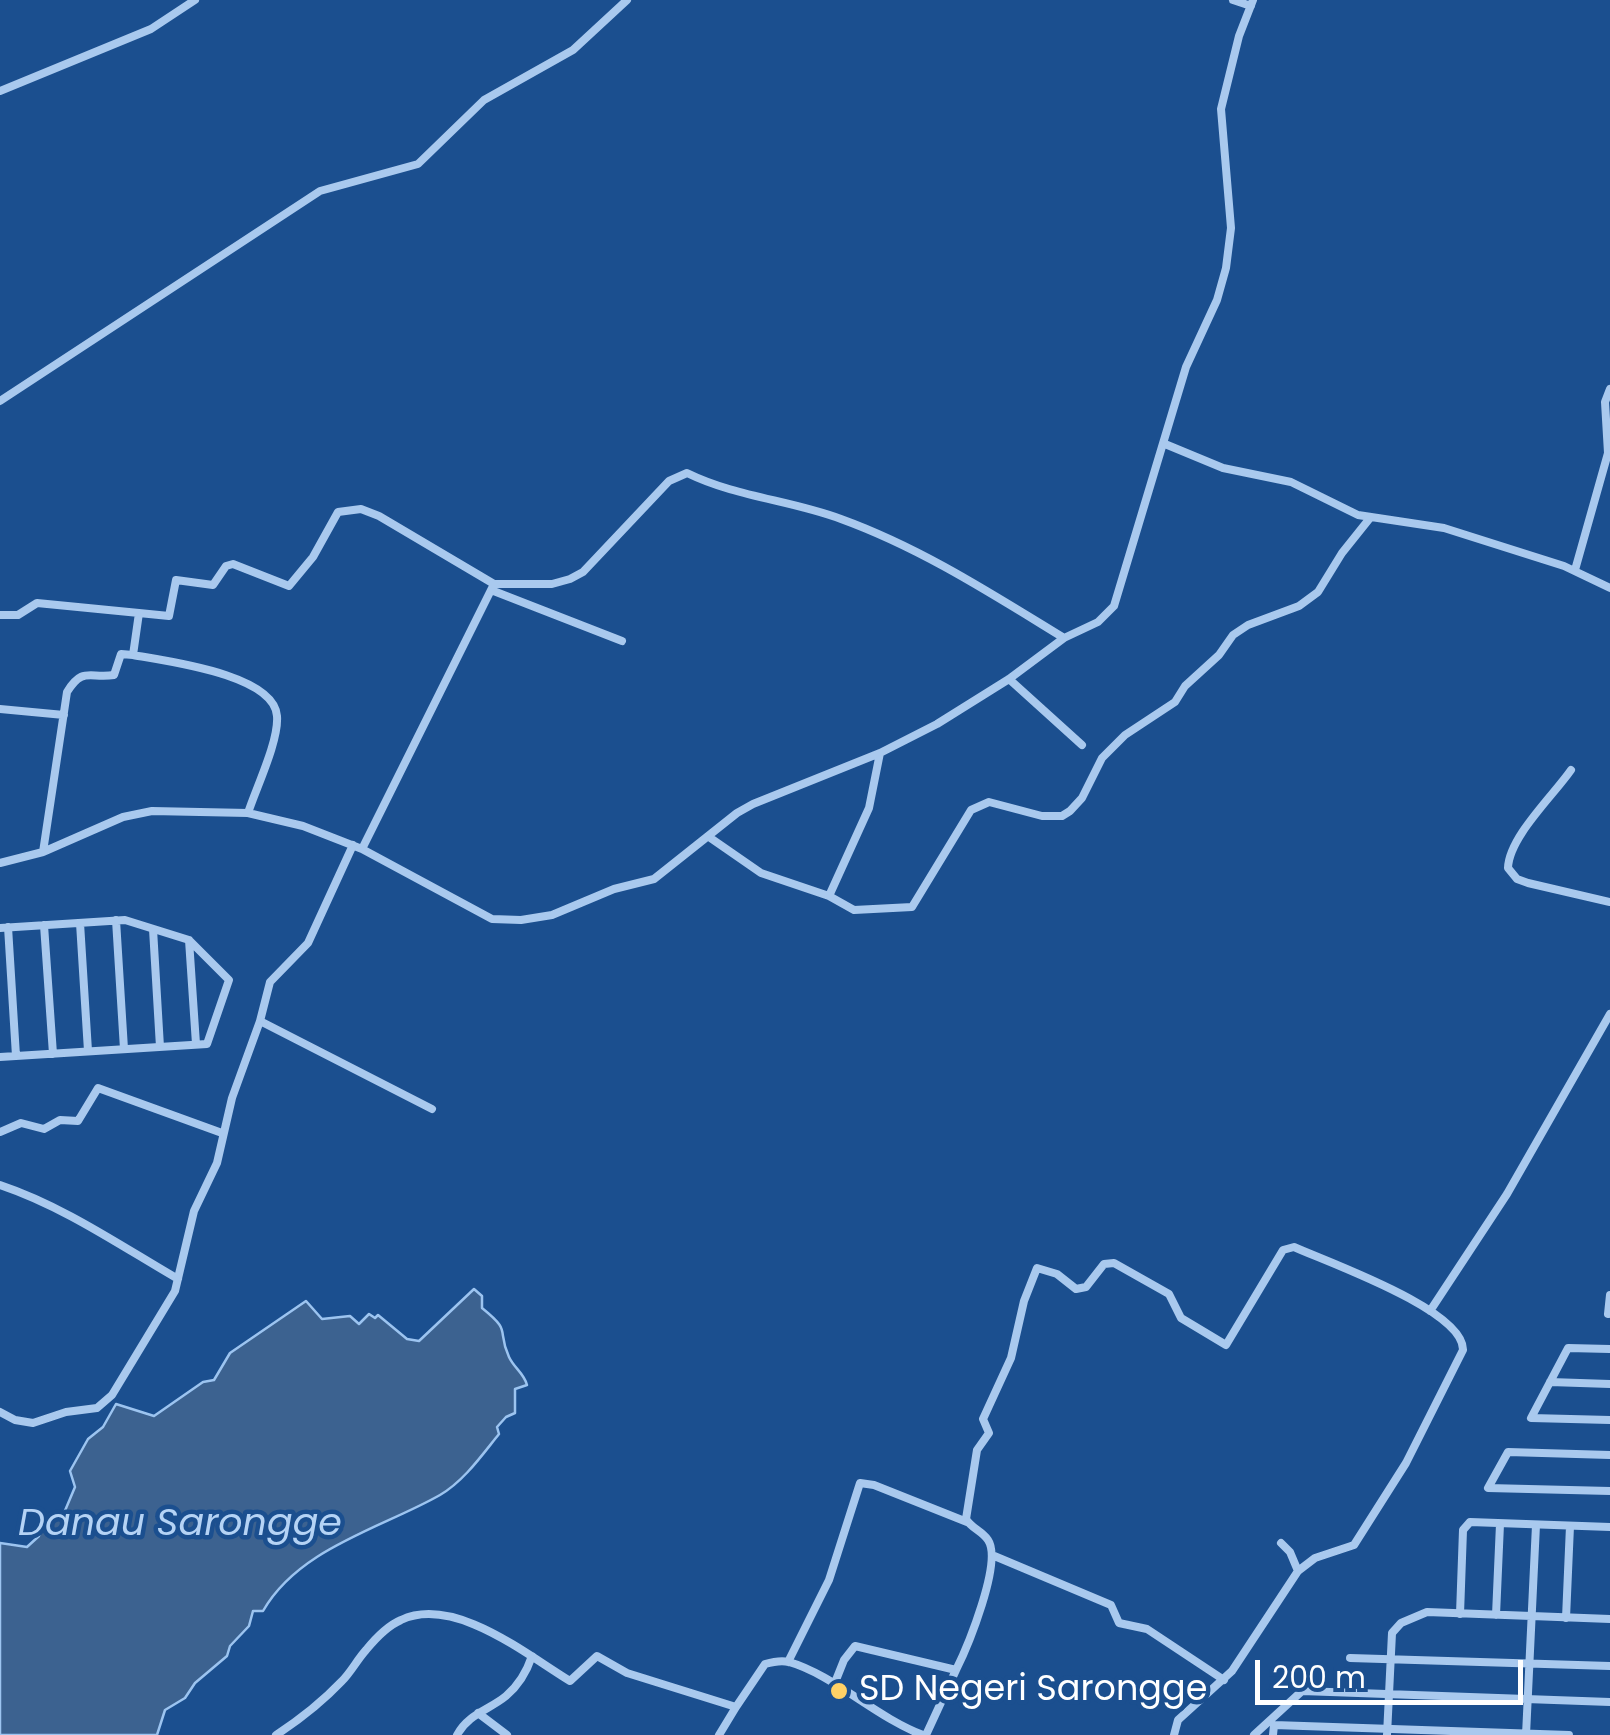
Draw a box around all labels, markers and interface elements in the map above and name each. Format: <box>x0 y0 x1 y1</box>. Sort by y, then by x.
water label: Danau Sarongge <box>18 1502 342 1548</box>
scale bar <box>1260 1640 1528 1702</box>
text: 200 m <box>1272 1656 1366 1699</box>
place label: SD Negeri Sarongge <box>859 1670 1207 1712</box>
marker: SD Negeri Sarongge <box>828 1680 850 1702</box>

